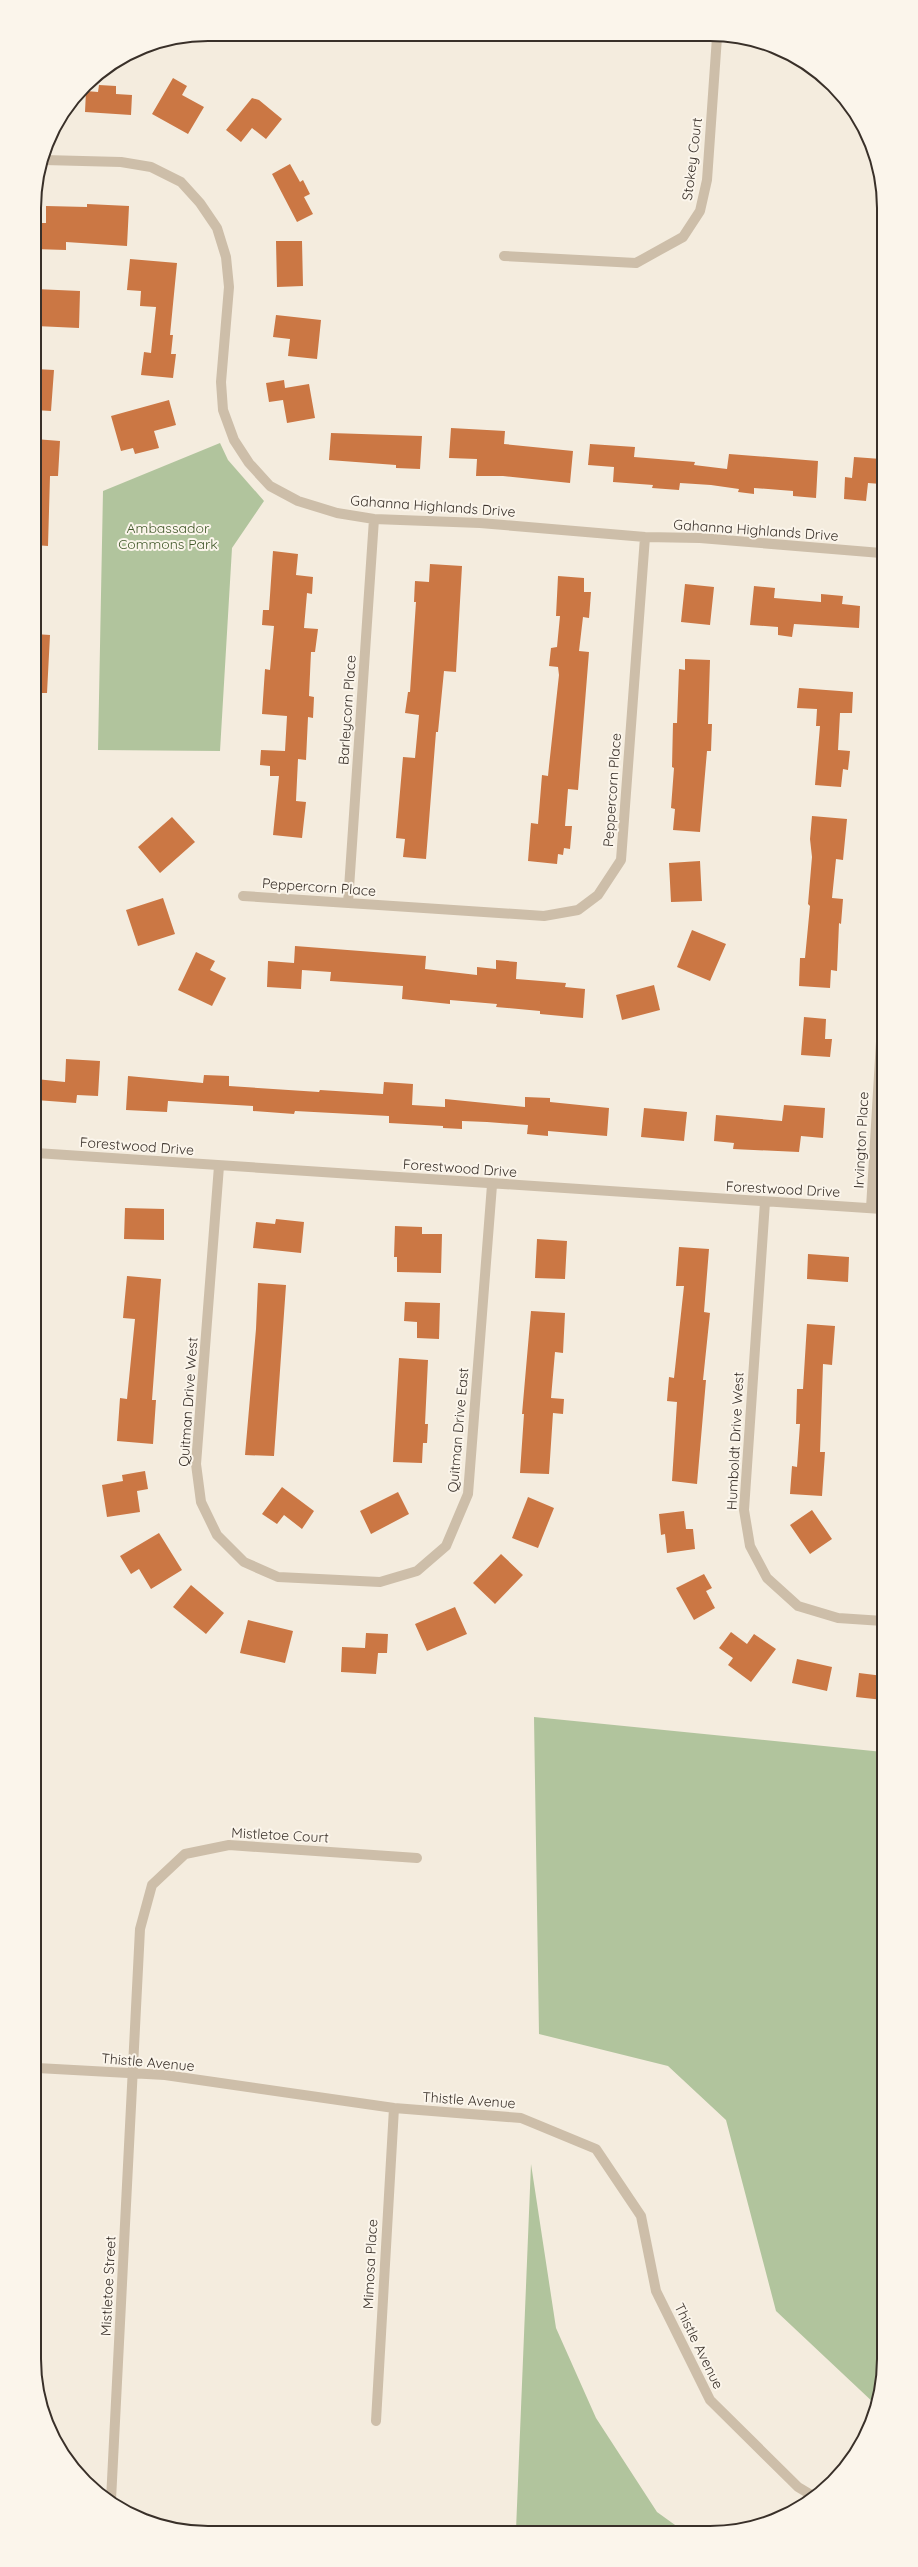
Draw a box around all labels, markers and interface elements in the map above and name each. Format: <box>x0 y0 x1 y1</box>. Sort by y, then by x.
street label: Stokey Court <box>678 116 706 202</box>
street label: Gahanna Highlands Drive <box>350 491 516 521</box>
street label: Gahanna Highlands Drive <box>673 515 839 545</box>
park label: Ambassador Commons Park <box>118 519 218 553</box>
street label: Barleycorn Place <box>334 654 360 766</box>
street label: Peppercorn Place <box>599 732 625 848</box>
street label: Peppercorn Place <box>261 874 377 900</box>
street label: Irvington Place <box>849 1091 873 1189</box>
street label: Forestwood Drive <box>79 1133 195 1159</box>
street label: Forestwood Drive <box>402 1155 518 1181</box>
street label: Forestwood Drive <box>725 1177 841 1201</box>
street label: Quitman Drive West <box>174 1336 202 1467</box>
street label: Quitman Drive East <box>444 1367 472 1493</box>
street label: Humboldt Drive West <box>722 1371 748 1510</box>
street label: Mistletoe Court <box>231 1823 329 1847</box>
street label: Thistle Avenue <box>101 2049 195 2075</box>
street label: Thistle Avenue <box>422 2088 516 2112</box>
street label: Mimosa Place <box>359 2219 381 2309</box>
street label: Mistletoe Street <box>96 2235 120 2336</box>
street label: Thistle Avenue <box>670 2300 728 2392</box>

